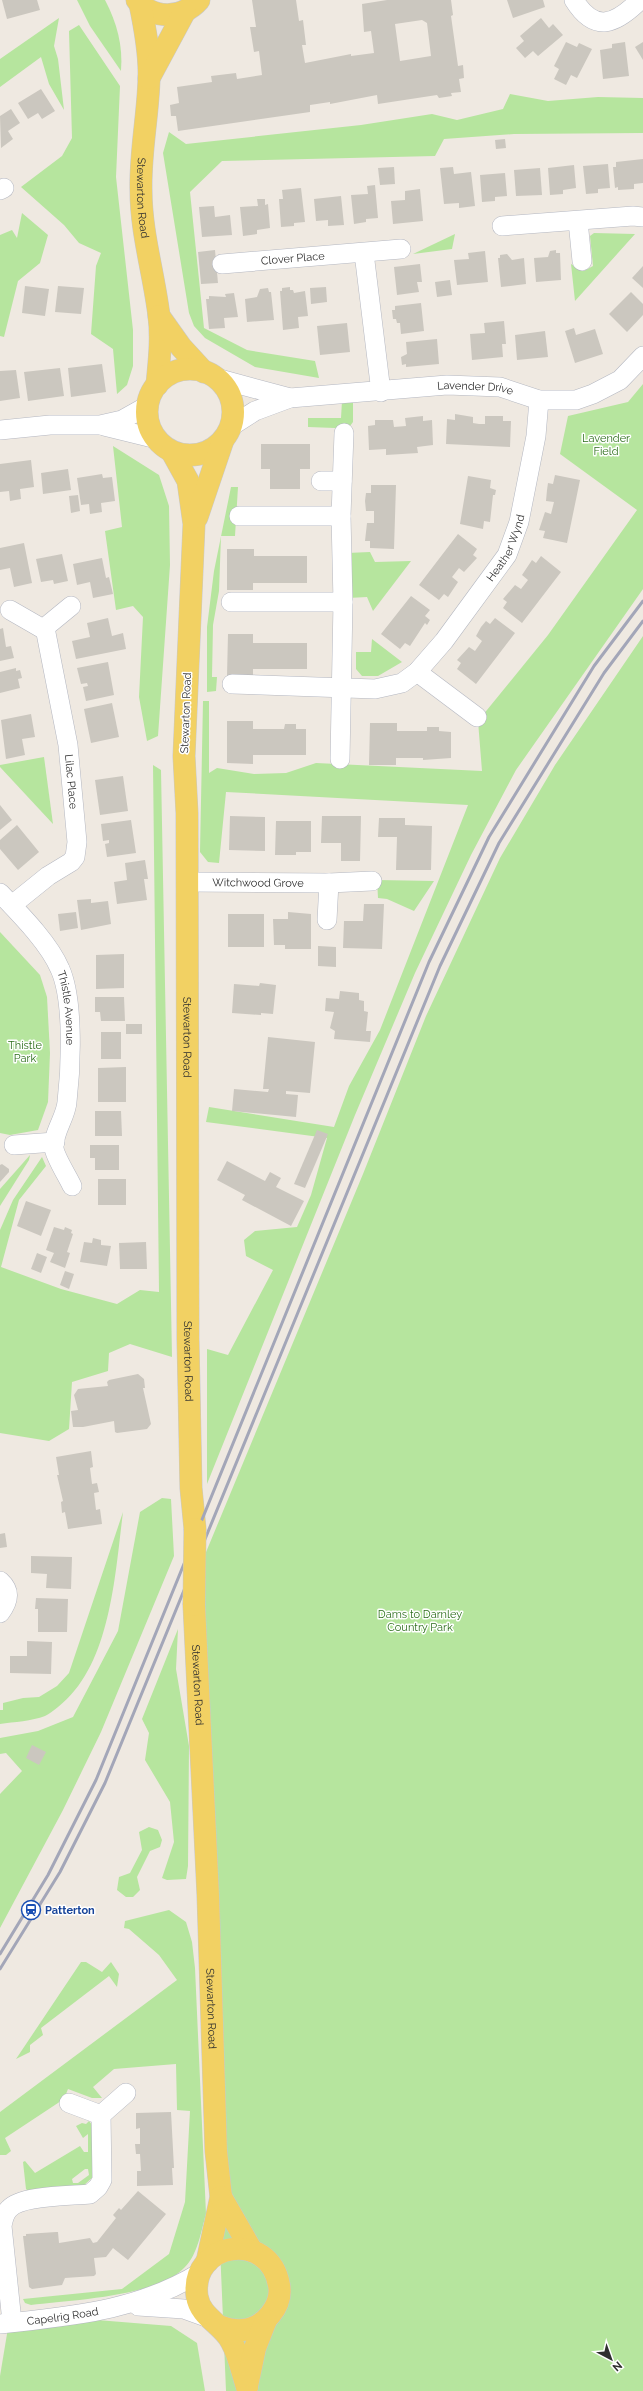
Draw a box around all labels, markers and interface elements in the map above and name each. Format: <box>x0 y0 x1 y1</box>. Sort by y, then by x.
street label: Stewarton Road <box>134 157 152 239</box>
street label: Clover Place <box>260 249 326 267</box>
street label: Lavender Drive <box>437 378 516 398</box>
park label: Lavender Field <box>582 432 630 458</box>
street label: Heather Wynd <box>483 513 527 584</box>
street label: Stewarton Road <box>178 672 194 754</box>
street label: Lilac Place <box>62 754 80 810</box>
street label: Witchwood Grove <box>212 876 304 889</box>
street label: Thistle Avenue <box>55 969 77 1046</box>
street label: Stewarton Road <box>181 997 194 1078</box>
park label: Thistle Park <box>8 1039 43 1065</box>
street label: Stewarton Road <box>181 1321 196 1402</box>
park label: Dams to Darnley Country Park <box>378 1608 462 1634</box>
street label: Stewarton Road <box>189 1644 206 1726</box>
station icon: Patterton <box>20 1899 42 1921</box>
place label: Patterton <box>45 1904 95 1917</box>
street label: Stewarton Road <box>204 1968 219 2049</box>
street label: Capelrig Road <box>26 2304 100 2327</box>
north arrow <box>591 2339 631 2379</box>
text: N <box>610 2359 625 2374</box>

